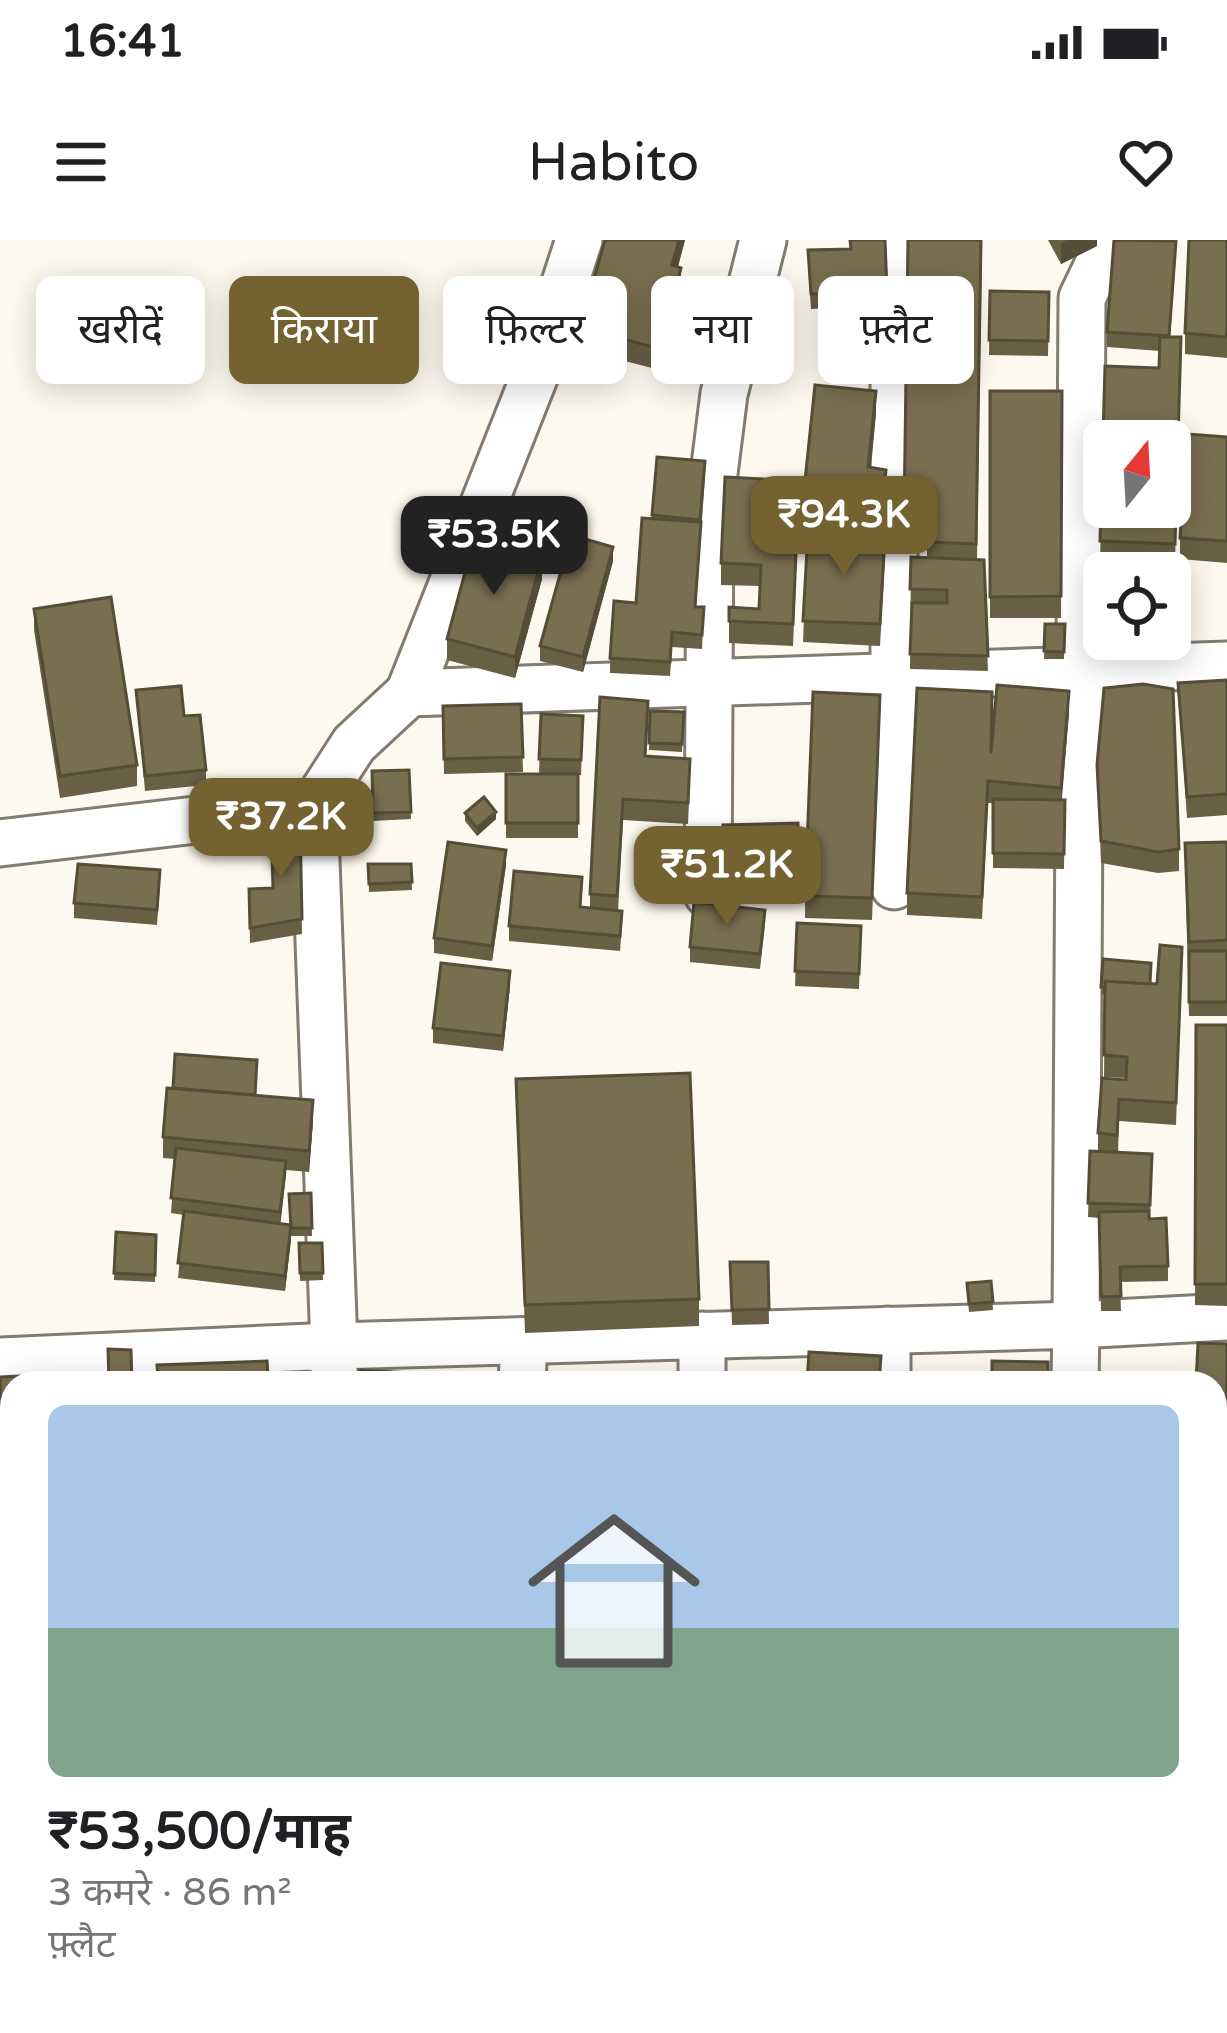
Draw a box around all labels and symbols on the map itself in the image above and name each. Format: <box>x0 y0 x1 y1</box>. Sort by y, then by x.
north arrow <box>1083 420 1191 528</box>
pin: ₹94.3K <box>746 476 942 578</box>
pin: ₹53.5K <box>396 496 592 598</box>
pin: ₹37.2K <box>183 778 379 880</box>
pin: ₹51.2K <box>629 826 825 928</box>

